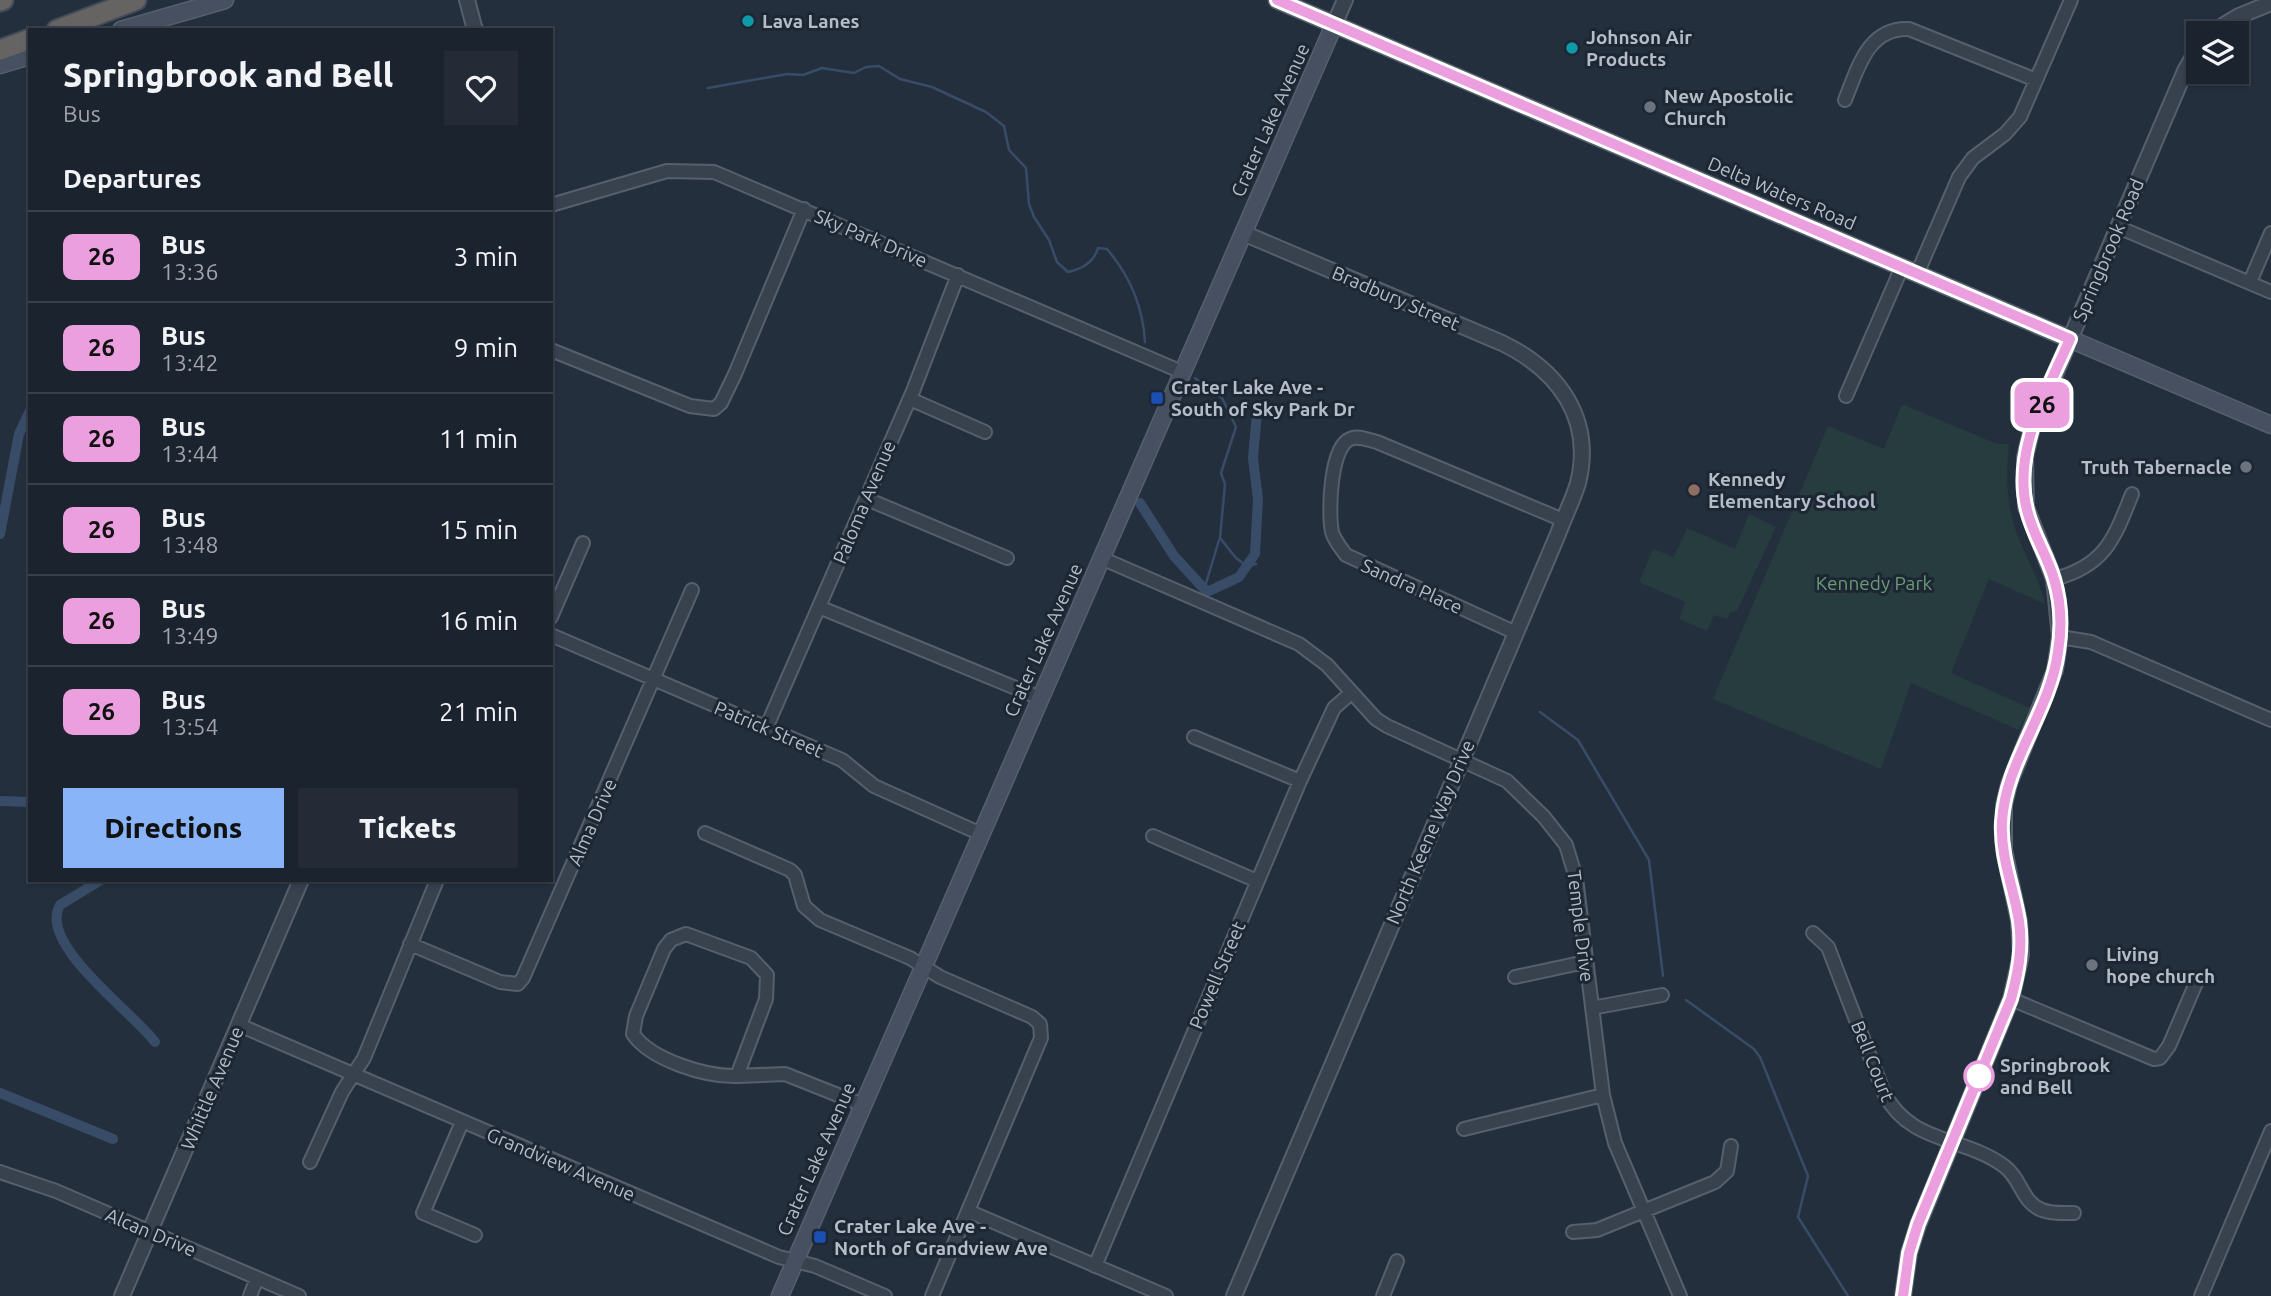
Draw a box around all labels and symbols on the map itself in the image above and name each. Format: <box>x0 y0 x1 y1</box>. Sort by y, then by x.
place label: Lava Lanes <box>762 10 860 32</box>
marker: Lava Lanes <box>740 13 756 29</box>
place label: Johnson Air Products <box>1586 26 1692 70</box>
street label: Crater Lake Avenue <box>1226 40 1314 200</box>
marker: Johnson Air Products <box>1564 40 1580 56</box>
place label: New Apostolic Church <box>1664 85 1793 129</box>
marker: New Apostolic Church <box>1642 99 1658 115</box>
street label: Delta Waters Road <box>1705 152 1859 234</box>
street label: Springbrook Road <box>2068 175 2148 325</box>
street label: Sky Park Drive <box>811 204 931 272</box>
street label: Bradbury Street <box>1329 261 1464 335</box>
place label: Crater Lake Ave - South of Sky Park Dr <box>1171 376 1355 420</box>
line badge: 26 <box>2010 382 2074 428</box>
marker: Crater Lake Ave - South of Sky Park Dr <box>1149 390 1165 406</box>
street label: Paloma Avenue <box>828 437 900 567</box>
place label: Truth Tabernacle <box>2081 456 2232 478</box>
marker: Truth Tabernacle <box>2238 459 2254 475</box>
place label: Kennedy Elementary School <box>1708 468 1876 512</box>
marker: Kennedy Elementary School <box>1686 482 1702 498</box>
street label: Sandra Place <box>1358 554 1466 618</box>
street label: Crater Lake Avenue <box>999 560 1087 720</box>
park label: Kennedy Park <box>1816 572 1933 594</box>
street label: Patrick Street <box>711 696 827 762</box>
street label: North Keene Way Drive <box>1381 737 1479 927</box>
street label: Alma Drive <box>563 775 621 869</box>
street label: Temple Drive <box>1563 869 1599 983</box>
street label: Powell Street <box>1184 917 1250 1032</box>
place label: Living hope church <box>2106 943 2215 987</box>
marker: Living hope church <box>2084 957 2100 973</box>
street label: Bell Court <box>1847 1017 1899 1105</box>
street label: Whittle Avenue <box>176 1023 248 1153</box>
place label: Springbrook and Bell <box>2000 1054 2110 1098</box>
marker: Springbrook and Bell <box>1964 1061 1994 1091</box>
street label: Crater Lake Avenue <box>772 1079 860 1239</box>
street label: Grandview Avenue <box>484 1123 638 1205</box>
street label: Alcan Drive <box>103 1203 199 1261</box>
place label: Crater Lake Ave - North of Grandview Ave <box>834 1215 1048 1259</box>
marker: Crater Lake Ave - North of Grandview Ave <box>812 1229 828 1245</box>

